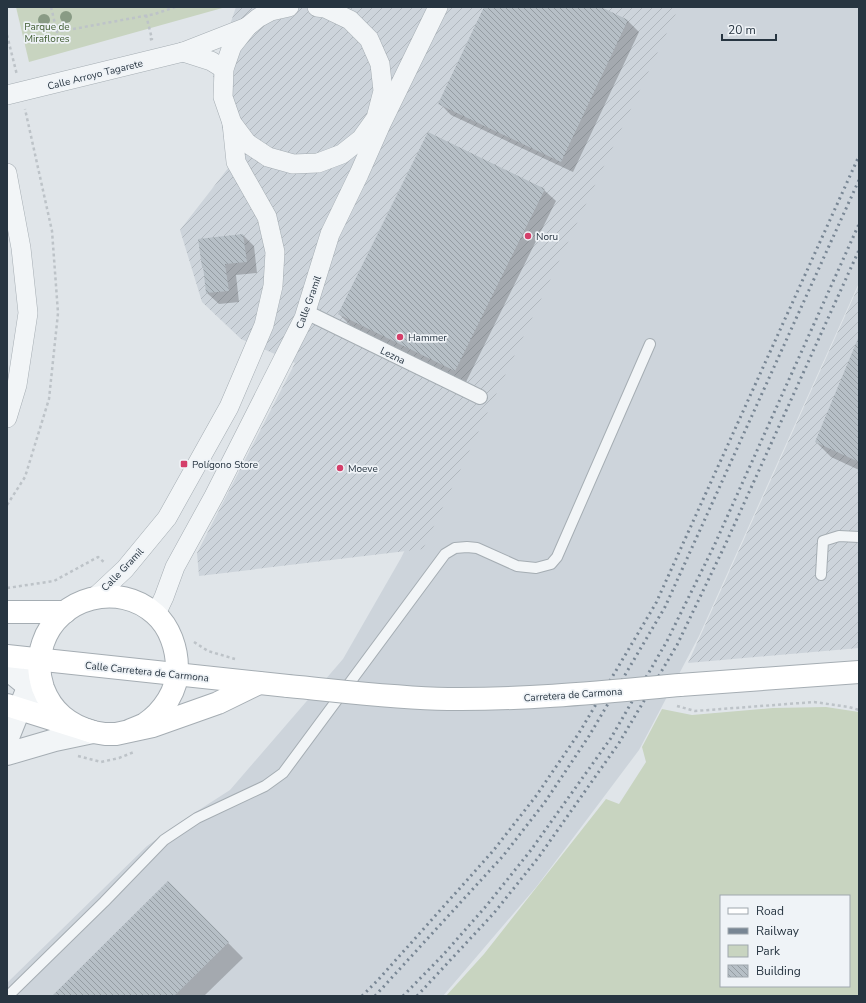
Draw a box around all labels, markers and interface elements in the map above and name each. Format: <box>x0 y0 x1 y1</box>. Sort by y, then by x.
scale bar <box>722 16 776 42</box>
park label: Parque de Miraflores <box>24 20 70 46</box>
text: 20 m <box>728 22 756 38</box>
street label: Calle Arroyo Tagarete <box>46 56 144 94</box>
place label: Noru <box>536 230 558 244</box>
marker: Noru <box>523 231 533 241</box>
street label: Calle Gramil <box>293 274 325 331</box>
place label: Hammer <box>408 331 447 345</box>
marker: Hammer <box>395 332 405 342</box>
street label: Lezna <box>378 344 407 368</box>
place label: Polígono Store <box>192 458 258 472</box>
marker: Polígono Store <box>179 459 189 469</box>
place label: Moeve <box>348 462 378 476</box>
marker: Moeve <box>335 463 345 473</box>
street label: Calle Gramil <box>98 545 147 595</box>
street label: Calle Carretera de Carmona <box>84 659 209 685</box>
street label: Carretera de Carmona <box>523 685 623 705</box>
legend <box>720 895 850 987</box>
text: Road <box>756 903 784 919</box>
text: Railway <box>756 923 800 939</box>
text: Park <box>756 943 781 959</box>
text: Building <box>756 963 801 979</box>

